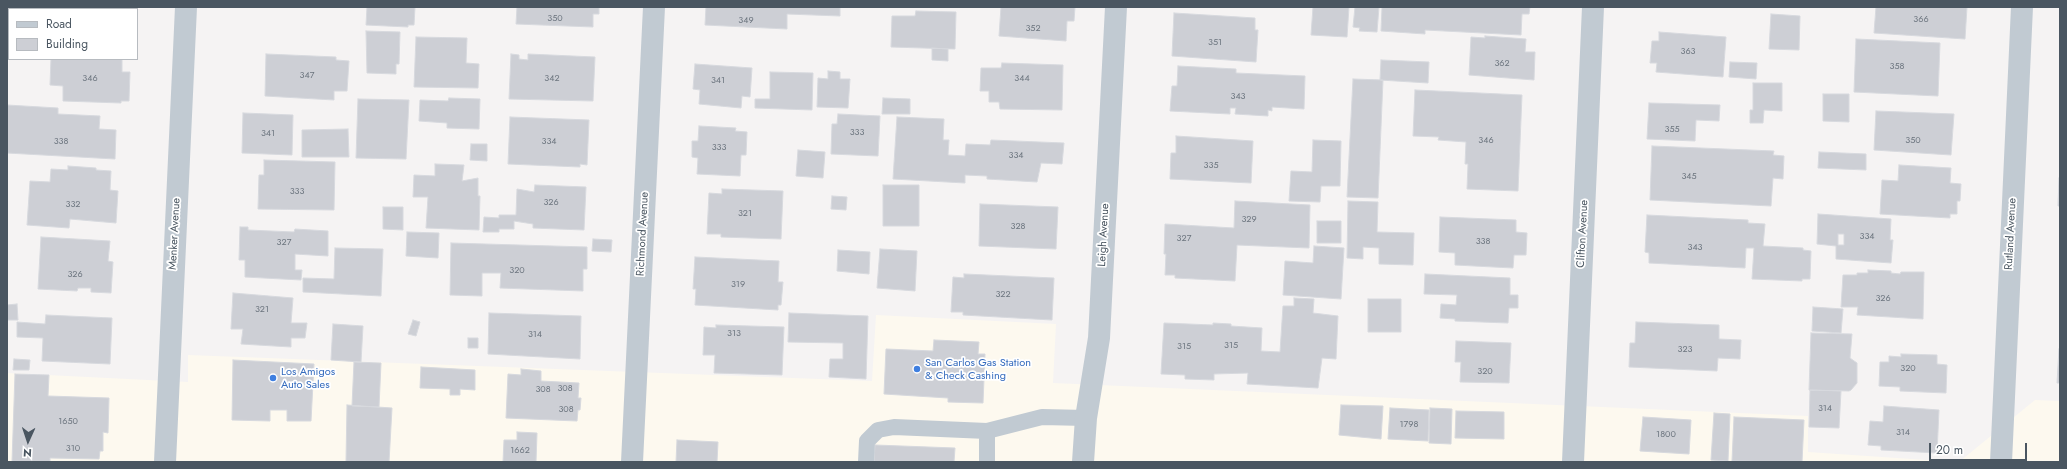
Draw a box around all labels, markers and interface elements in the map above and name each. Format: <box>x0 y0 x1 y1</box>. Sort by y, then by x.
legend <box>8 8 138 60</box>
house number: 350 <box>547 14 563 24</box>
text: Road <box>46 15 72 33</box>
house number: 366 <box>1913 15 1929 25</box>
house number: 349 <box>738 16 754 26</box>
house number: 352 <box>1025 24 1041 34</box>
text: Building <box>46 35 88 53</box>
house number: 351 <box>1208 38 1222 48</box>
house number: 363 <box>1680 47 1696 57</box>
house number: 362 <box>1494 59 1510 69</box>
house number: 358 <box>1890 62 1904 72</box>
house number: 347 <box>300 71 314 81</box>
house number: 346 <box>82 74 98 84</box>
house number: 342 <box>544 74 560 84</box>
house number: 344 <box>1014 74 1030 84</box>
house number: 341 <box>711 76 725 86</box>
house number: 343 <box>1230 92 1246 102</box>
house number: 355 <box>1664 125 1680 135</box>
house number: 333 <box>850 128 864 138</box>
house number: 341 <box>261 129 275 139</box>
house number: 346 <box>1478 136 1494 146</box>
house number: 350 <box>1905 136 1921 146</box>
house number: 338 <box>54 137 68 147</box>
house number: 334 <box>541 137 557 147</box>
house number: 333 <box>712 143 726 153</box>
house number: 334 <box>1008 151 1024 161</box>
house number: 335 <box>1204 161 1218 171</box>
house number: 345 <box>1681 172 1697 182</box>
house number: 333 <box>290 187 304 197</box>
street label: Richmond Avenue <box>634 192 652 276</box>
street label: Menker Avenue <box>167 198 183 270</box>
house number: 326 <box>543 198 559 208</box>
street label: Rutland Avenue <box>2003 198 2019 270</box>
house number: 332 <box>66 200 80 210</box>
street label: Clifton Avenue <box>1575 200 1591 268</box>
street label: Leigh Avenue <box>1096 203 1112 267</box>
house number: 321 <box>738 209 752 219</box>
house number: 329 <box>1241 215 1257 225</box>
house number: 328 <box>1011 222 1025 232</box>
house number: 334 <box>1859 232 1875 242</box>
house number: 327 <box>1177 234 1191 244</box>
house number: 338 <box>1476 237 1490 247</box>
house number: 327 <box>277 238 291 248</box>
house number: 343 <box>1687 243 1703 253</box>
house number: 320 <box>509 266 525 276</box>
house number: 326 <box>67 270 83 280</box>
house number: 319 <box>731 280 745 290</box>
house number: 322 <box>995 290 1011 300</box>
house number: 326 <box>1875 294 1891 304</box>
house number: 321 <box>255 305 269 315</box>
house number: 313 <box>727 329 741 339</box>
house number: 314 <box>528 330 542 340</box>
house number: 315 <box>1224 341 1238 351</box>
house number: 315 <box>1177 342 1191 352</box>
house number: 323 <box>1678 345 1692 355</box>
place label: San Carlos Gas Station & Check Cashing <box>925 356 1031 382</box>
marker: San Carlos Gas Station & Check Cashing <box>912 364 922 374</box>
house number: 320 <box>1900 364 1916 374</box>
place label: Los Amigos Auto Sales <box>281 365 335 391</box>
house number: 320 <box>1477 367 1493 377</box>
marker: Los Amigos Auto Sales <box>268 373 278 383</box>
house number: 308 <box>557 384 573 394</box>
house number: 308 <box>535 385 551 395</box>
house number: 314 <box>1818 404 1832 414</box>
house number: 308 <box>558 405 574 415</box>
house number: 1650 <box>58 417 78 427</box>
house number: 1798 <box>1400 420 1418 430</box>
north arrow <box>8 421 48 461</box>
house number: 314 <box>1896 428 1910 438</box>
house number: 1800 <box>1656 430 1676 440</box>
scale bar <box>1931 435 2029 461</box>
text: 20 m <box>1936 441 1963 459</box>
house number: 310 <box>66 444 80 454</box>
text: N <box>23 445 32 461</box>
house number: 1662 <box>510 446 530 456</box>

